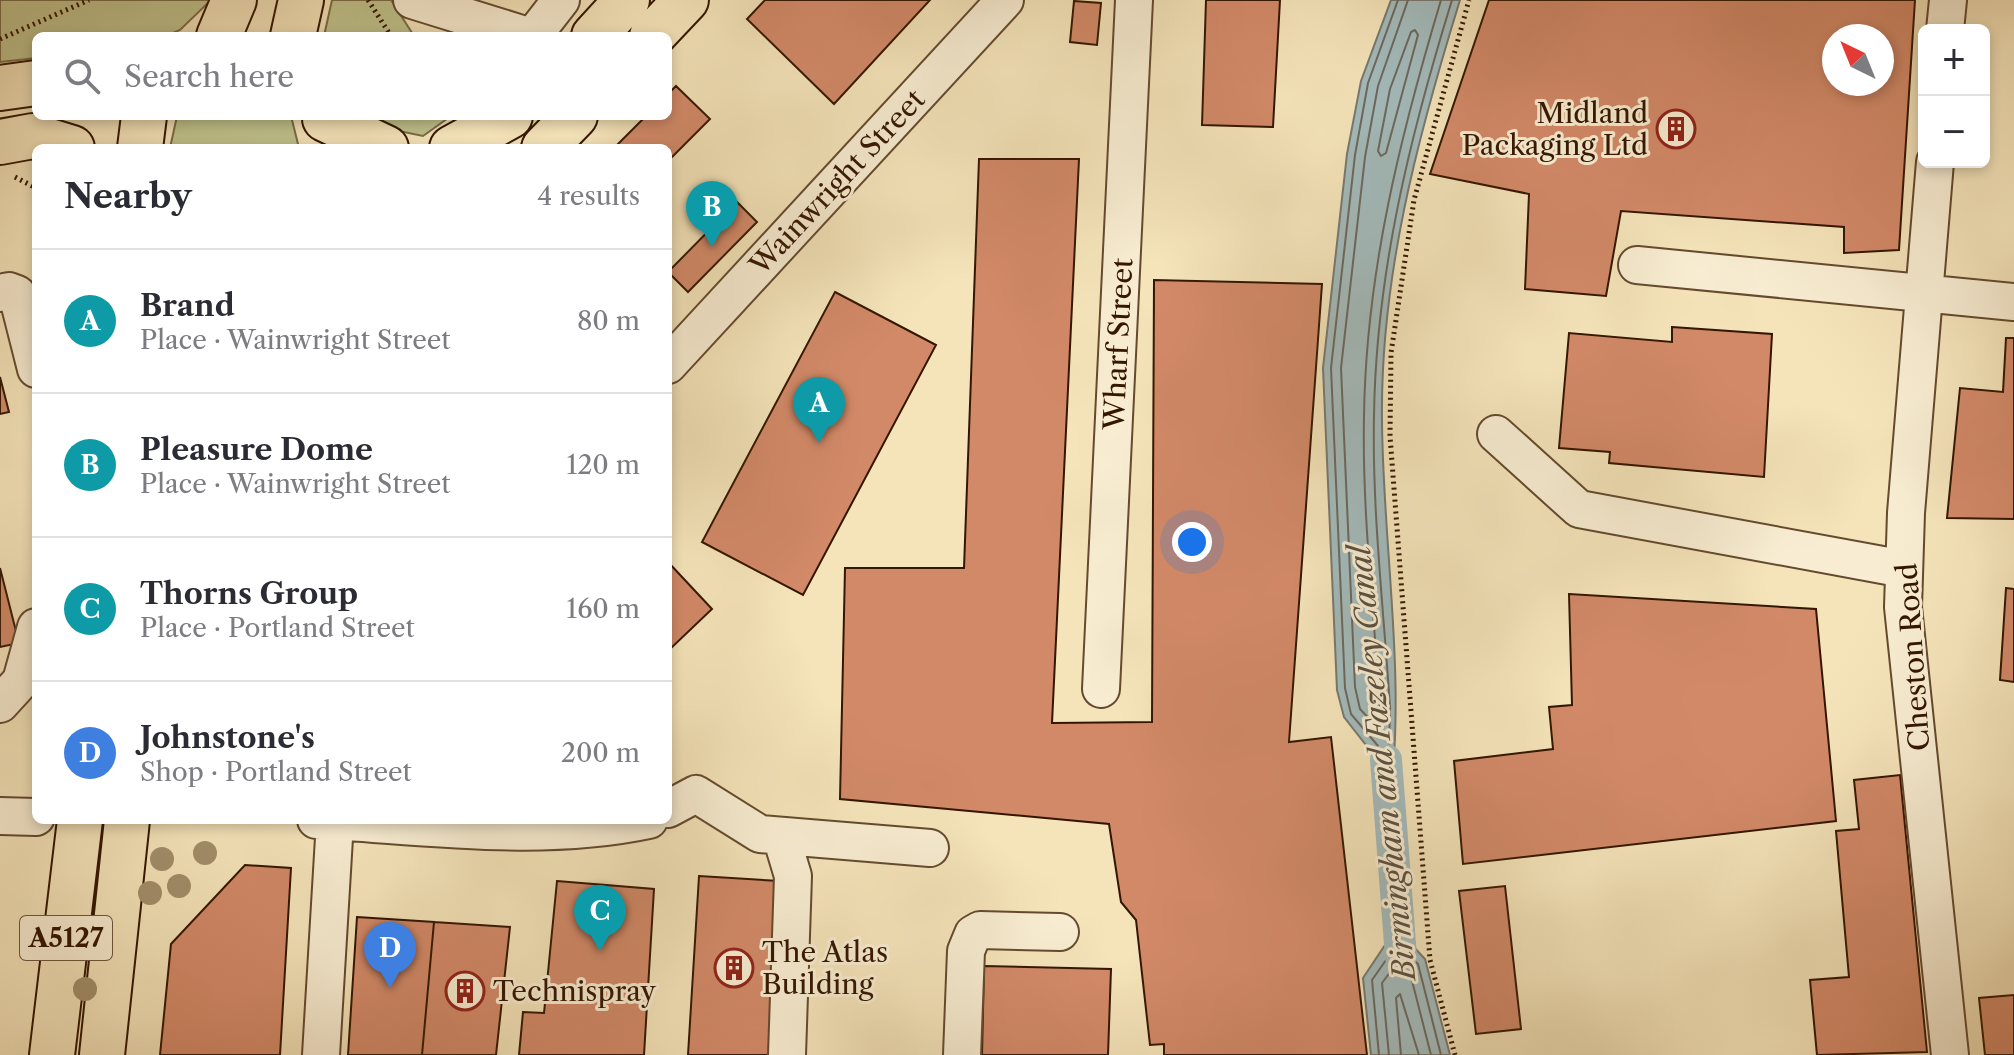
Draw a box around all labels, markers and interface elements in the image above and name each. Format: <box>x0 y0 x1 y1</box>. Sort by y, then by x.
north arrow <box>1822 24 1894 96</box>
map controls <box>1918 24 1990 168</box>
button: + <box>1918 24 1990 96</box>
search box <box>32 32 672 120</box>
icon: search <box>60 54 104 98</box>
text: Search here <box>124 58 294 95</box>
street label: Wainwright Street <box>742 82 932 282</box>
place label: Midland Packaging Ltd <box>1462 96 1648 162</box>
button: − <box>1918 96 1990 168</box>
building icon: Midland Packaging Ltd <box>1655 108 1697 150</box>
text: Nearby <box>64 175 192 217</box>
text: 4 results <box>537 180 640 212</box>
pin: B <box>686 181 738 247</box>
street label: Wharf Street <box>1096 257 1139 432</box>
text: Brand <box>140 287 235 324</box>
text: A <box>80 305 100 337</box>
text: 80 m <box>577 305 640 337</box>
text: Place · Wainwright Street <box>140 324 451 356</box>
pin: A <box>793 377 845 443</box>
text: Pleasure Dome <box>140 431 373 468</box>
text: B <box>80 449 100 481</box>
text: 120 m <box>566 449 640 481</box>
text: Place · Wainwright Street <box>140 468 451 500</box>
your location <box>1172 522 1212 562</box>
water label: Birmingham and Fazeley Canal <box>1340 540 1423 984</box>
street label: Cheston Road <box>1889 562 1937 752</box>
text: Thorns Group <box>140 575 358 612</box>
text: C <box>80 593 100 625</box>
text: 160 m <box>566 593 640 625</box>
text: Place · Portland Street <box>140 612 415 644</box>
text: Johnstone's <box>140 719 315 756</box>
text: D <box>79 737 101 769</box>
text: 200 m <box>561 737 640 769</box>
text: Shop · Portland Street <box>140 756 412 788</box>
pin: C <box>574 885 626 951</box>
road number: A5127 <box>20 916 112 960</box>
pin: D <box>364 922 416 988</box>
place label: The Atlas Building <box>762 935 888 1001</box>
building icon: The Atlas Building <box>713 947 755 989</box>
building icon: Technispray <box>444 970 486 1012</box>
place label: Technispray <box>493 974 656 1008</box>

